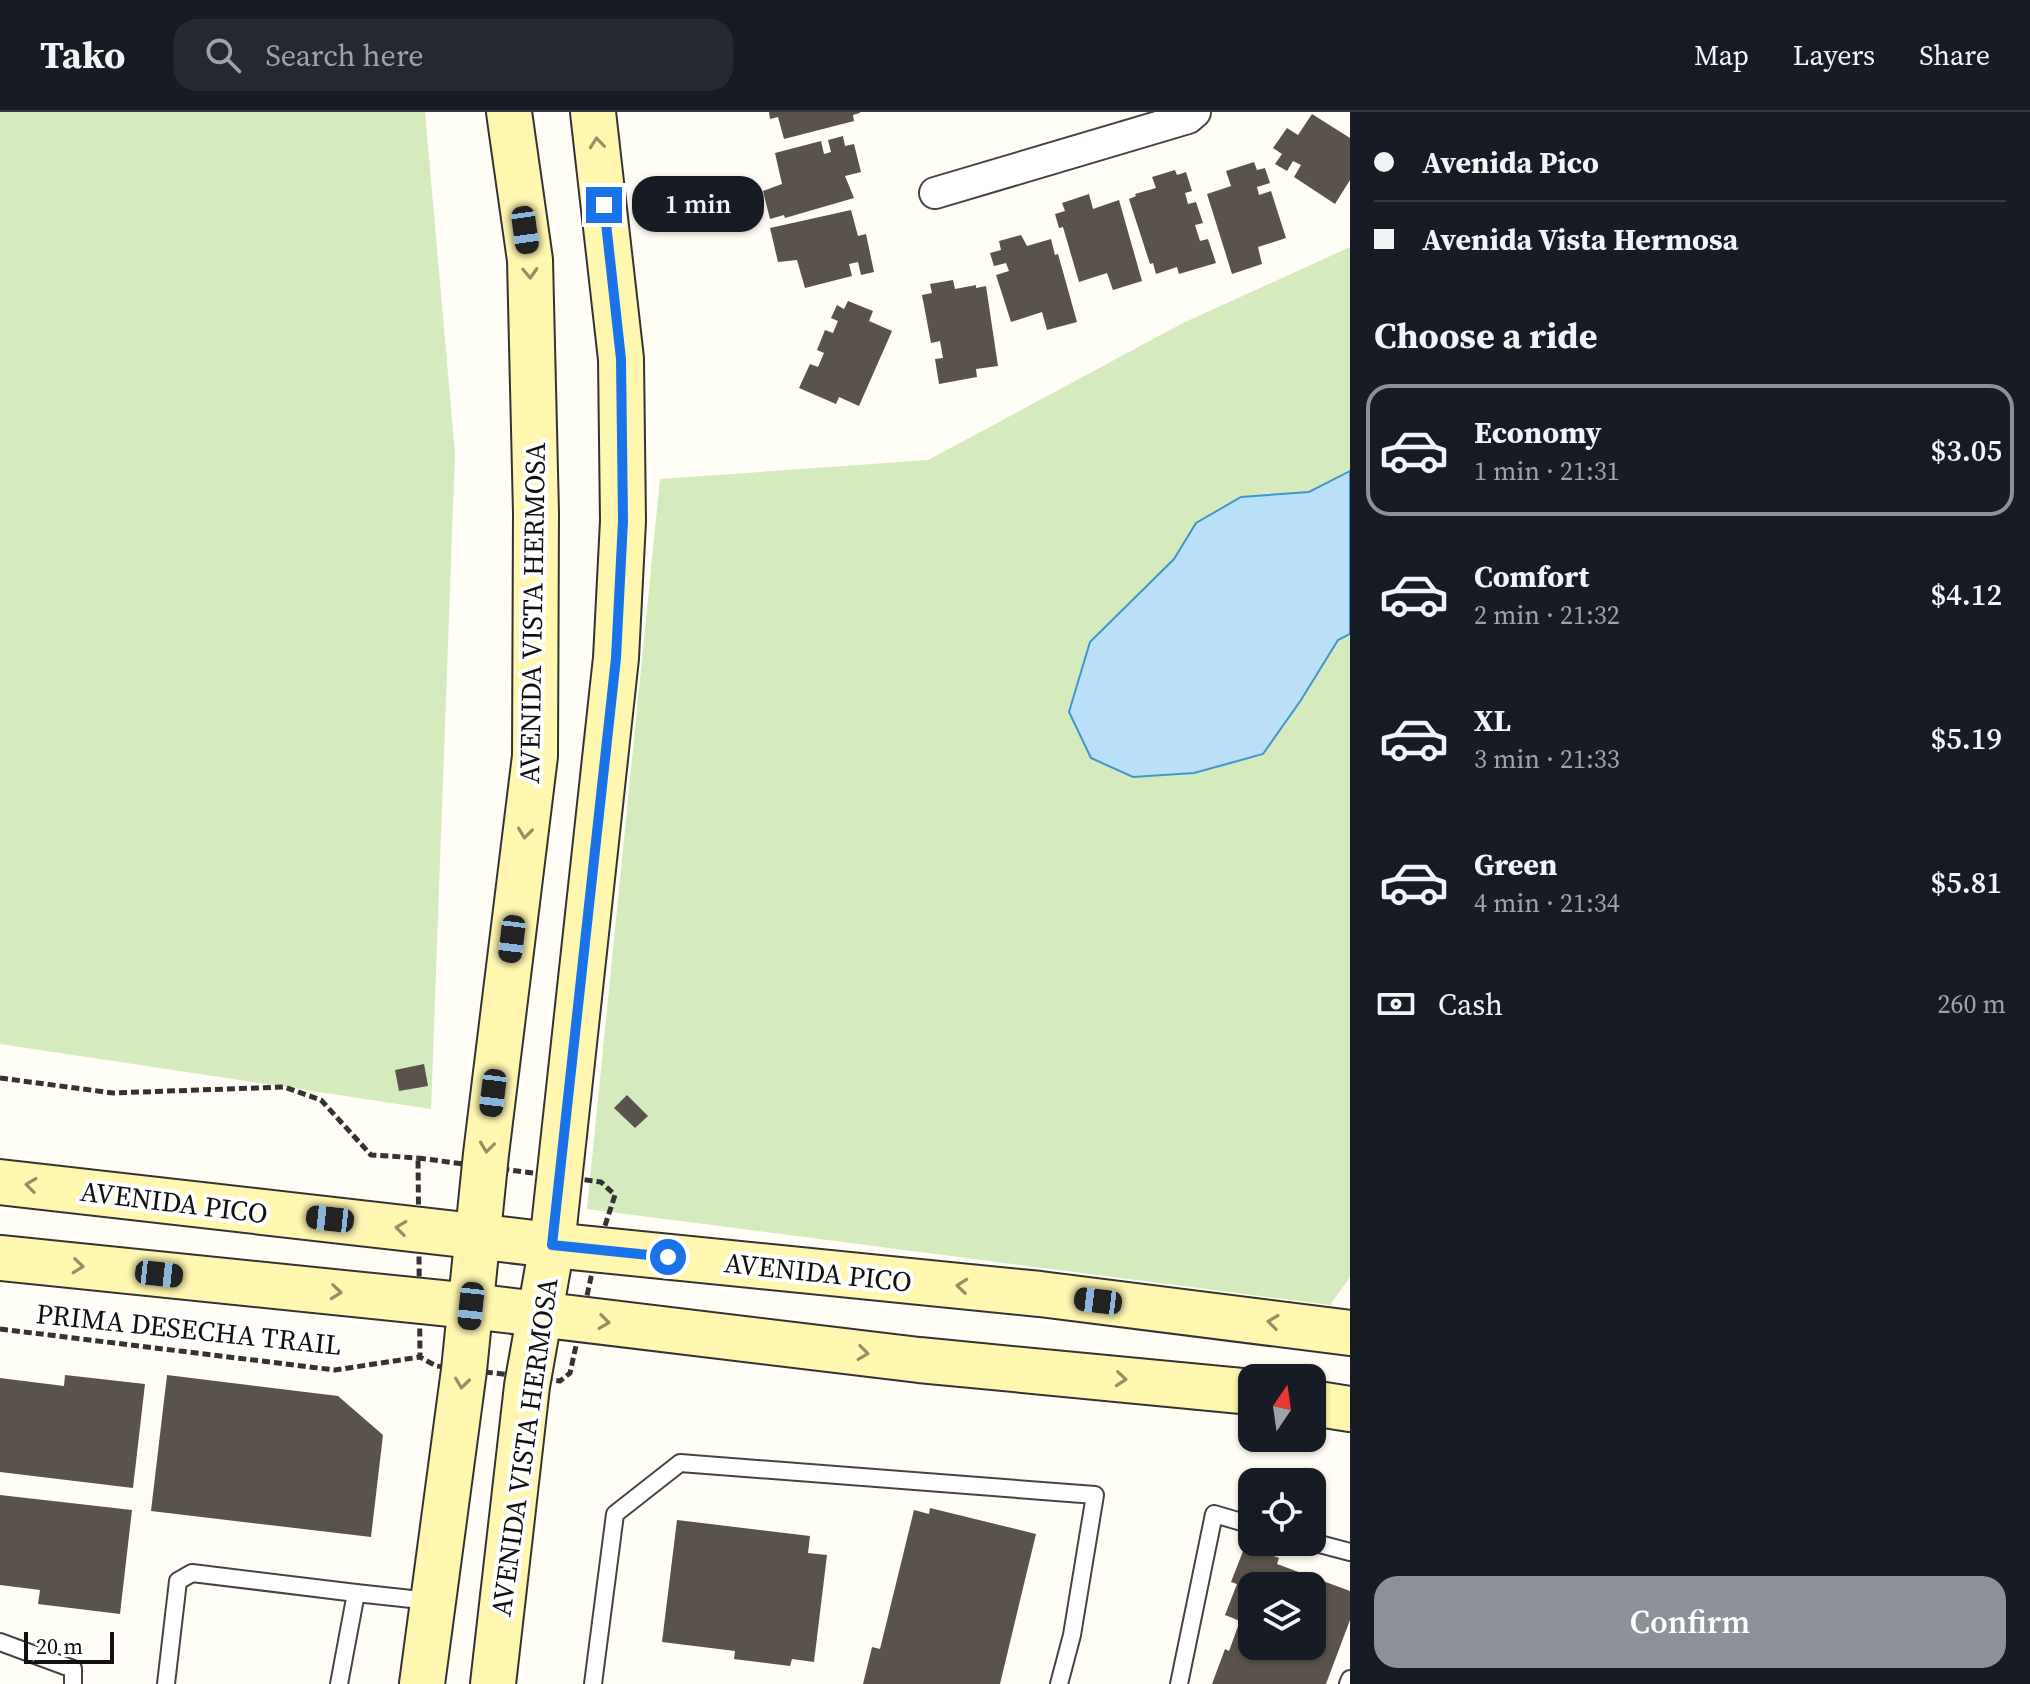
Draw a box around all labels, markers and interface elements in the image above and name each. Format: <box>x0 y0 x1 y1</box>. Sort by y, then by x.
search box <box>173 19 733 91</box>
text: Tako <box>40 29 125 81</box>
icon: search <box>201 33 245 77</box>
text: Search here <box>265 35 424 76</box>
text: Map <box>1694 36 1749 74</box>
text: Layers <box>1793 36 1875 74</box>
text: Share <box>1919 36 1990 74</box>
one-way arrow <box>588 136 605 149</box>
text: Avenida Pico <box>1422 142 1599 183</box>
callout: 1 min <box>632 177 764 233</box>
text: 1 min <box>665 186 731 222</box>
route end <box>586 187 622 223</box>
car <box>510 205 540 255</box>
text: Avenida Vista Hermosa <box>1422 219 1738 260</box>
one-way arrow <box>521 267 538 280</box>
text: Choose a ride <box>1374 311 1597 360</box>
text: Economy <box>1474 412 1602 453</box>
icon: car <box>1378 414 1450 486</box>
text: $3.05 <box>1931 430 2002 471</box>
street label: AVENIDA VISTA HERMOSA <box>510 442 554 784</box>
text: 1 min · 21:31 <box>1474 453 1620 489</box>
text: Comfort <box>1474 556 1589 597</box>
icon: car <box>1378 558 1450 630</box>
text: $4.12 <box>1931 574 2002 615</box>
text: 2 min · 21:32 <box>1474 597 1620 633</box>
text: XL <box>1474 700 1511 741</box>
icon: car <box>1378 702 1450 774</box>
text: $5.19 <box>1931 718 2002 759</box>
text: 3 min · 21:33 <box>1474 741 1620 777</box>
one-way arrow <box>517 827 534 840</box>
text: Green <box>1474 844 1557 885</box>
icon: car <box>1378 846 1450 918</box>
text: $5.81 <box>1931 862 2002 903</box>
text: 4 min · 21:34 <box>1474 885 1620 921</box>
car <box>497 914 527 964</box>
icon: cash <box>1374 982 1418 1026</box>
text: Cash <box>1438 984 1503 1025</box>
text: 260 m <box>1938 986 2006 1022</box>
car <box>478 1068 508 1118</box>
one-way arrow <box>478 1140 495 1153</box>
street label: AVENIDA PICO <box>78 1172 270 1232</box>
one-way arrow <box>24 1177 38 1194</box>
car <box>305 1205 355 1233</box>
one-way arrow <box>394 1219 407 1236</box>
route start <box>650 1239 686 1275</box>
street label: AVENIDA PICO <box>722 1243 914 1301</box>
one-way arrow <box>72 1257 85 1274</box>
car <box>134 1260 184 1288</box>
street label: AVENIDA VISTA HERMOSA <box>481 1275 567 1619</box>
one-way arrow <box>955 1278 968 1295</box>
car <box>457 1281 485 1331</box>
one-way arrow <box>330 1284 343 1301</box>
car <box>1073 1286 1123 1316</box>
street label: PRIMA DESECHA TRAIL <box>34 1294 344 1364</box>
one-way arrow <box>598 1313 611 1330</box>
one-way arrow <box>1266 1314 1279 1331</box>
one-way arrow <box>856 1344 869 1361</box>
north arrow <box>1238 1364 1326 1452</box>
map controls <box>1238 1364 1326 1660</box>
one-way arrow <box>1115 1370 1128 1387</box>
one-way arrow <box>454 1377 471 1390</box>
button: locate <box>1238 1468 1326 1556</box>
button: layers <box>1238 1572 1326 1660</box>
button: Confirm <box>1374 1576 2006 1668</box>
scale bar <box>24 1628 114 1664</box>
text: 20 m <box>36 1631 83 1661</box>

